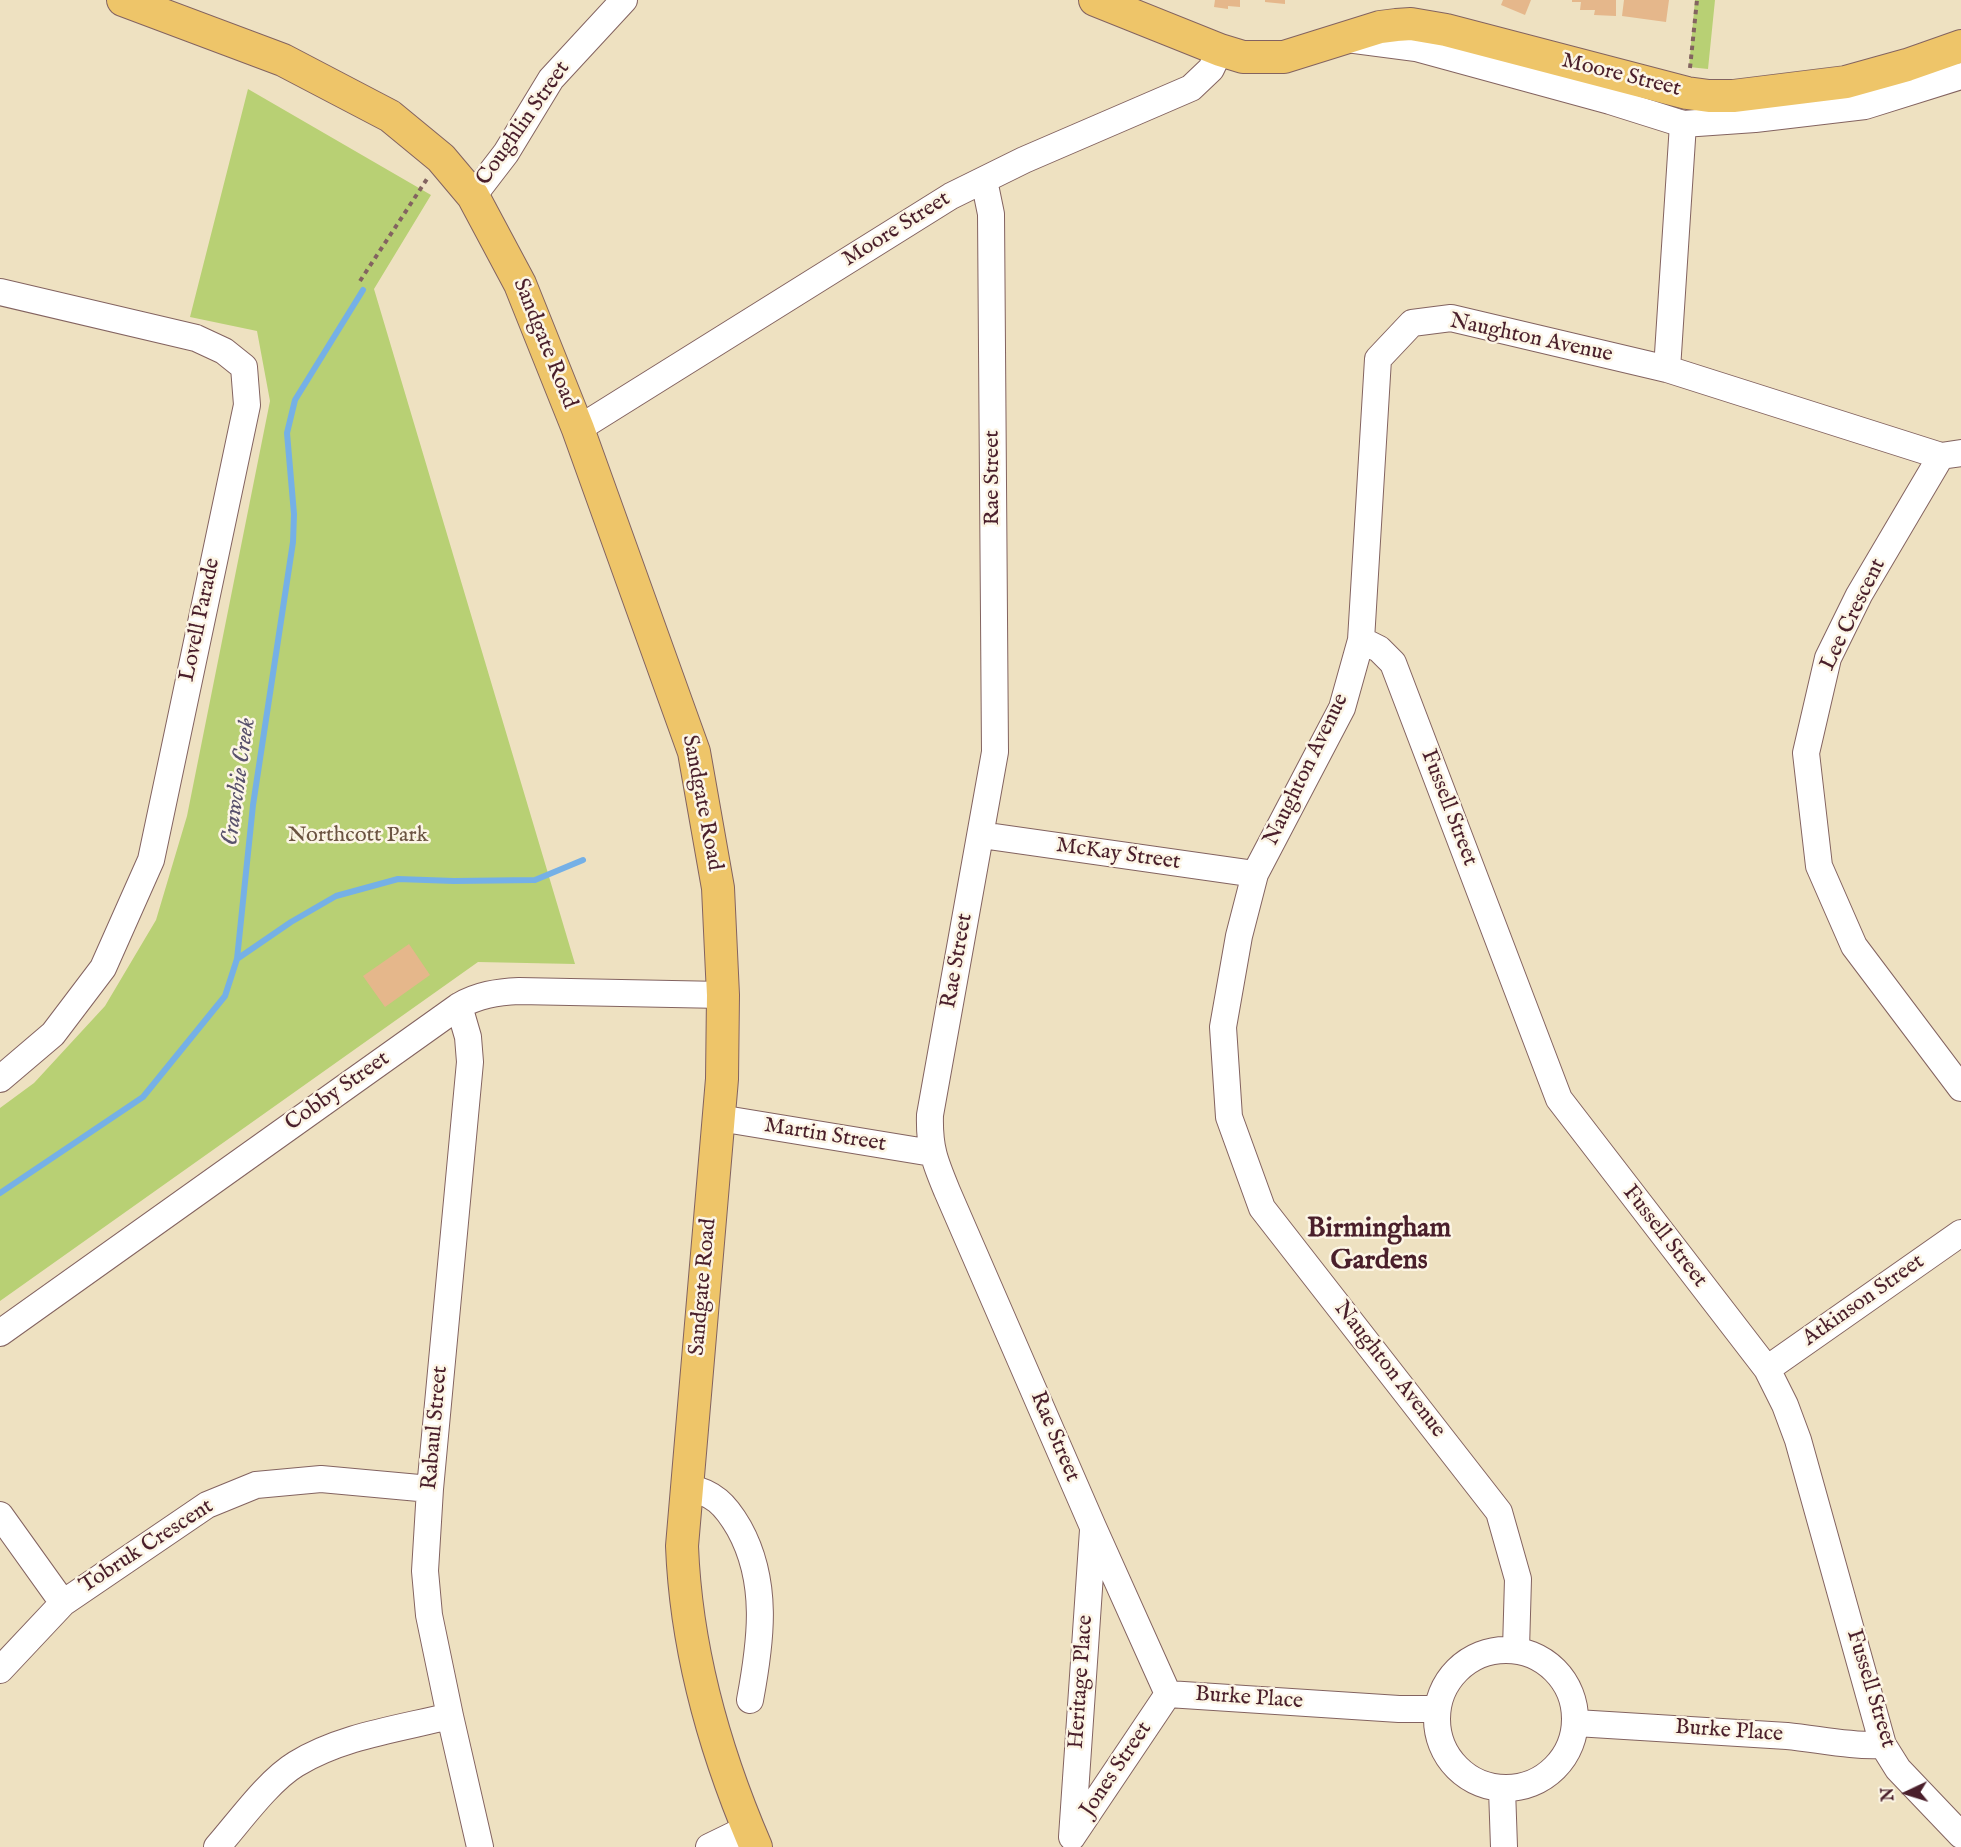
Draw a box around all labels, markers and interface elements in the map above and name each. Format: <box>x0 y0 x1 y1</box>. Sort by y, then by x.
street label: Moore Street <box>1559 48 1683 104</box>
street label: Coughlin Street <box>471 57 577 191</box>
street label: Moore Street <box>838 187 956 273</box>
street label: Sandgate Road <box>506 275 582 413</box>
street label: Naughton Avenue <box>1447 309 1615 369</box>
street label: Rae Street <box>980 430 1006 526</box>
street label: Lee Crescent <box>1816 555 1892 675</box>
street label: Lovell Parade <box>175 556 227 684</box>
street label: Naughton Avenue <box>1259 690 1355 850</box>
water label: Crawchie Creek <box>217 716 263 848</box>
street label: Sandgate Road <box>675 733 727 873</box>
street label: Fussell Street <box>1414 746 1482 870</box>
park label: Northcott Park <box>288 823 428 849</box>
street label: McKay Street <box>1054 833 1182 877</box>
street label: Rae Street <box>937 912 979 1010</box>
street label: Cobby Street <box>281 1046 395 1138</box>
street label: Martin Street <box>762 1113 888 1159</box>
street label: Fussell Street <box>1616 1181 1712 1293</box>
district label: Birmingham Gardens <box>1307 1213 1451 1279</box>
street label: Sandgate Road <box>685 1217 723 1357</box>
street label: Atkinson Street <box>1798 1249 1930 1353</box>
street label: Naughton Avenue <box>1328 1296 1450 1444</box>
street label: Rabaul Street <box>417 1365 455 1491</box>
street label: Rae Street <box>1023 1388 1085 1486</box>
street label: Tobruk Crescent <box>75 1494 219 1600</box>
street label: Heritage Place <box>1064 1614 1100 1750</box>
street label: Fussell Street <box>1839 1627 1901 1751</box>
street label: Burke Place <box>1194 1682 1304 1716</box>
street label: Burke Place <box>1674 1715 1784 1749</box>
street label: Jones Street <box>1076 1717 1158 1823</box>
north arrow <box>1877 1763 1937 1823</box>
text: N <box>1879 1787 1900 1802</box>

